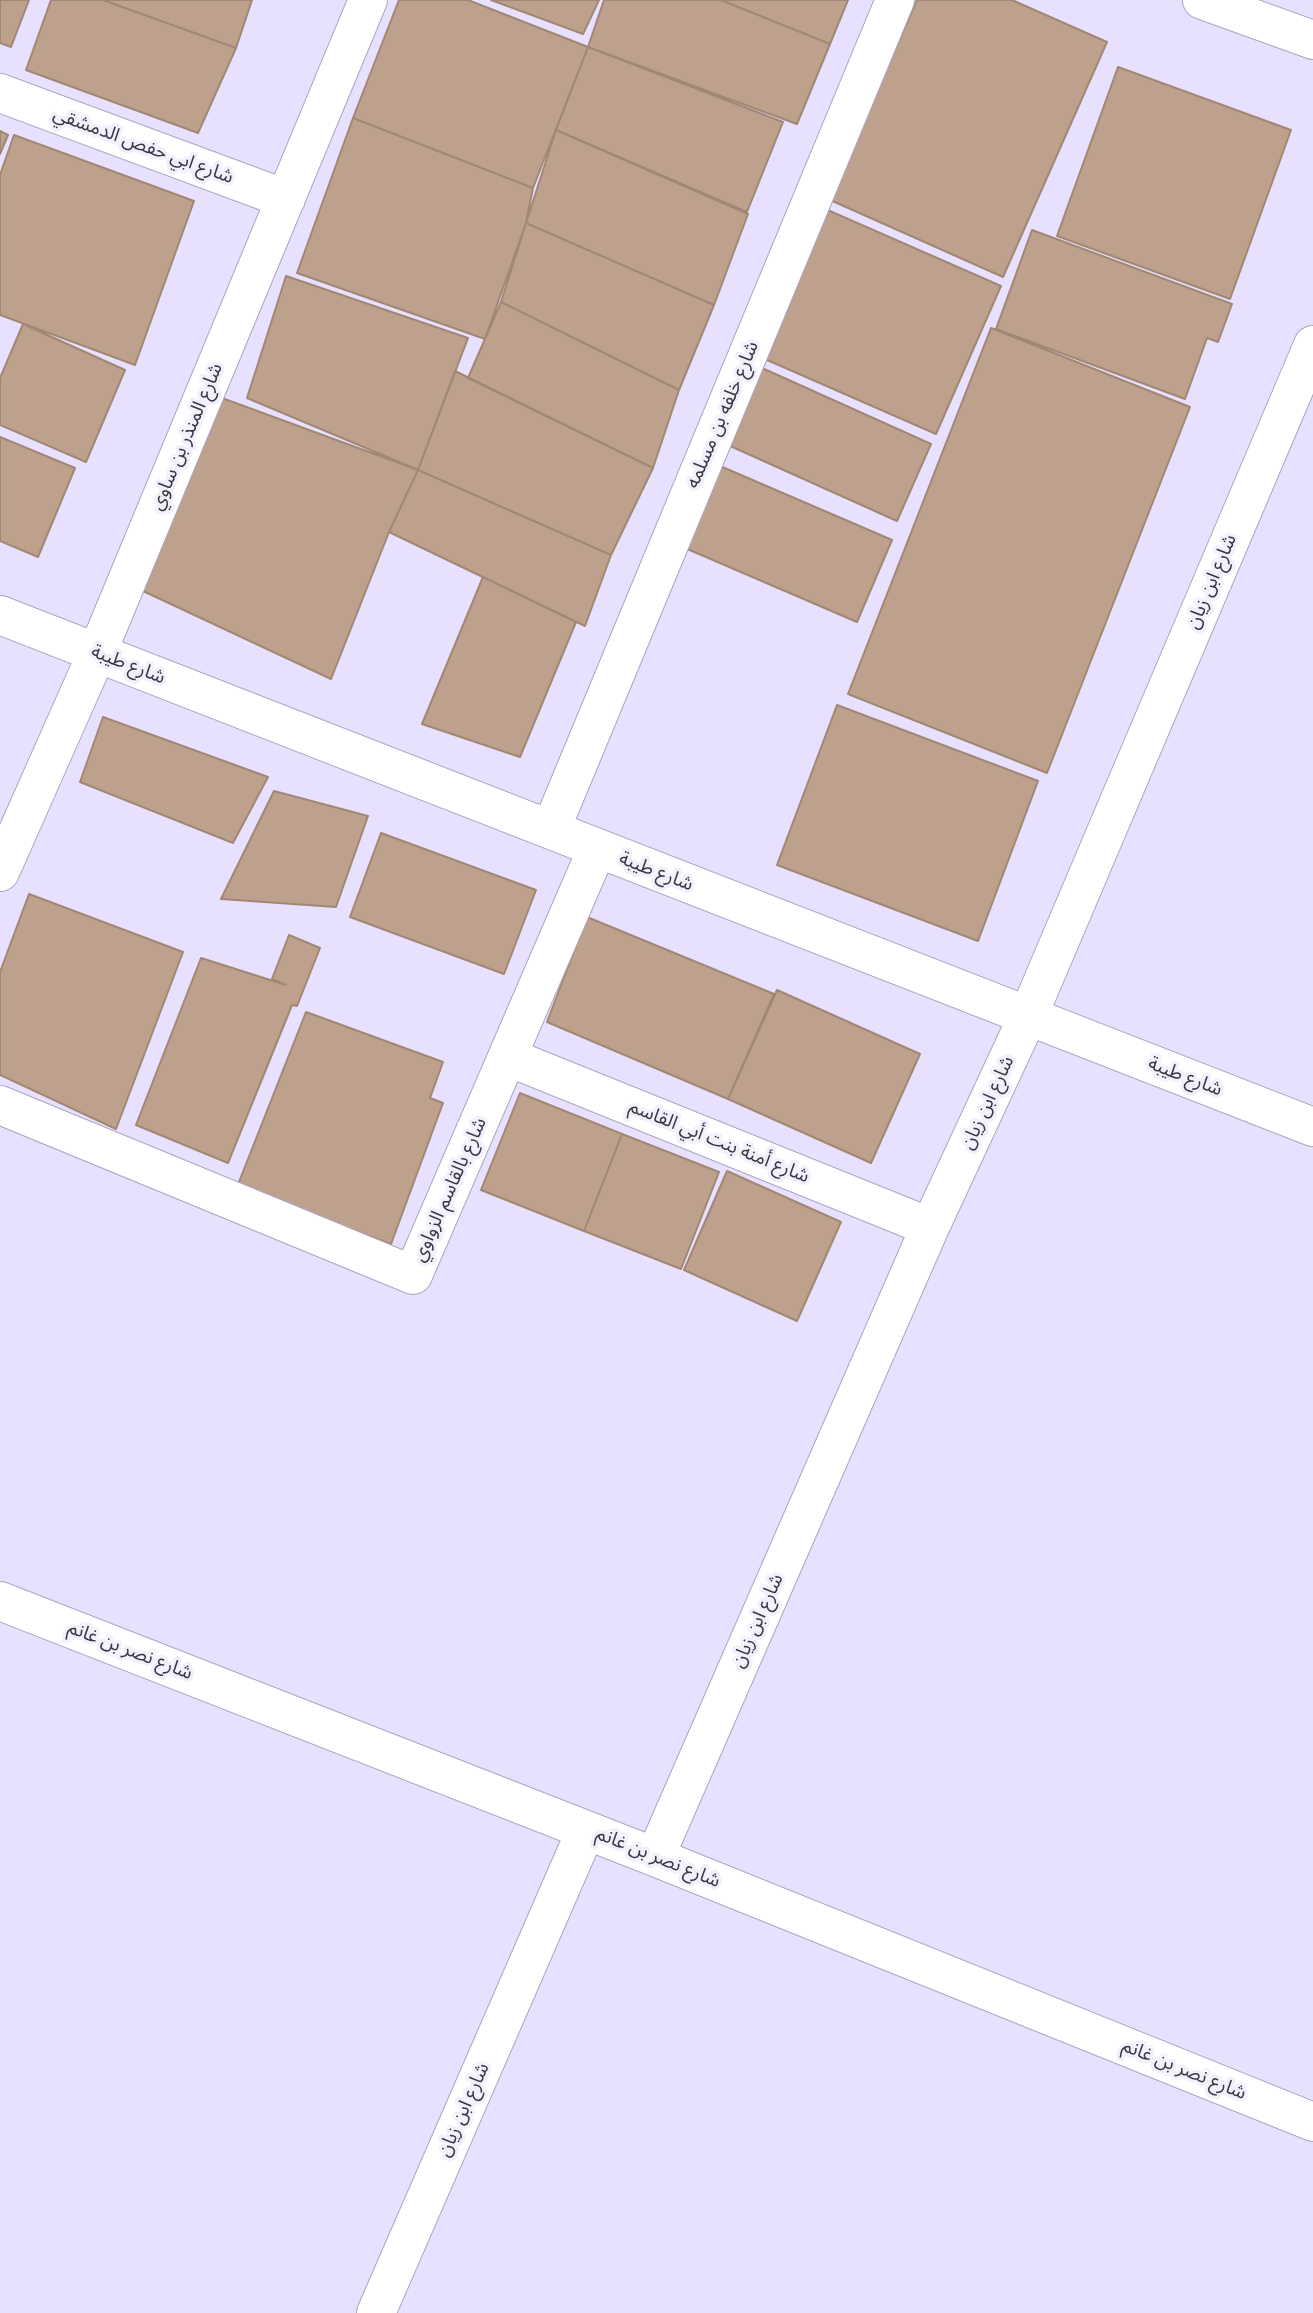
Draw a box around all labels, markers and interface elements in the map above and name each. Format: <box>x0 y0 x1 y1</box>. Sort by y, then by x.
street label: شارع ابي حفص الدمشقي <box>50 103 236 189</box>
street label: شارع خلفه بن مسلمه <box>682 338 764 492</box>
street label: شارع المنذر بن ساوي <box>146 360 228 514</box>
street label: شارع ابن زيان <box>1182 531 1242 633</box>
street label: شارع طيبة <box>88 640 168 690</box>
street label: شارع طيبة <box>616 847 696 897</box>
street label: شارع طيبة <box>1145 1052 1225 1102</box>
street label: شارع ابن زيان <box>956 1053 1020 1153</box>
street label: شارع أمنة بنت أبي القاسم <box>626 1095 812 1189</box>
street label: شارع بالقاسم الزواوي <box>408 1114 492 1266</box>
street label: شارع ابن زيان <box>727 1570 789 1672</box>
street label: شارع نصر بن غانم <box>64 1617 196 1685</box>
street label: شارع نصر بن غانم <box>593 1823 723 1893</box>
street label: شارع نصر بن غانم <box>1119 2035 1249 2105</box>
street label: شارع ابن زيان <box>433 2059 495 2161</box>

